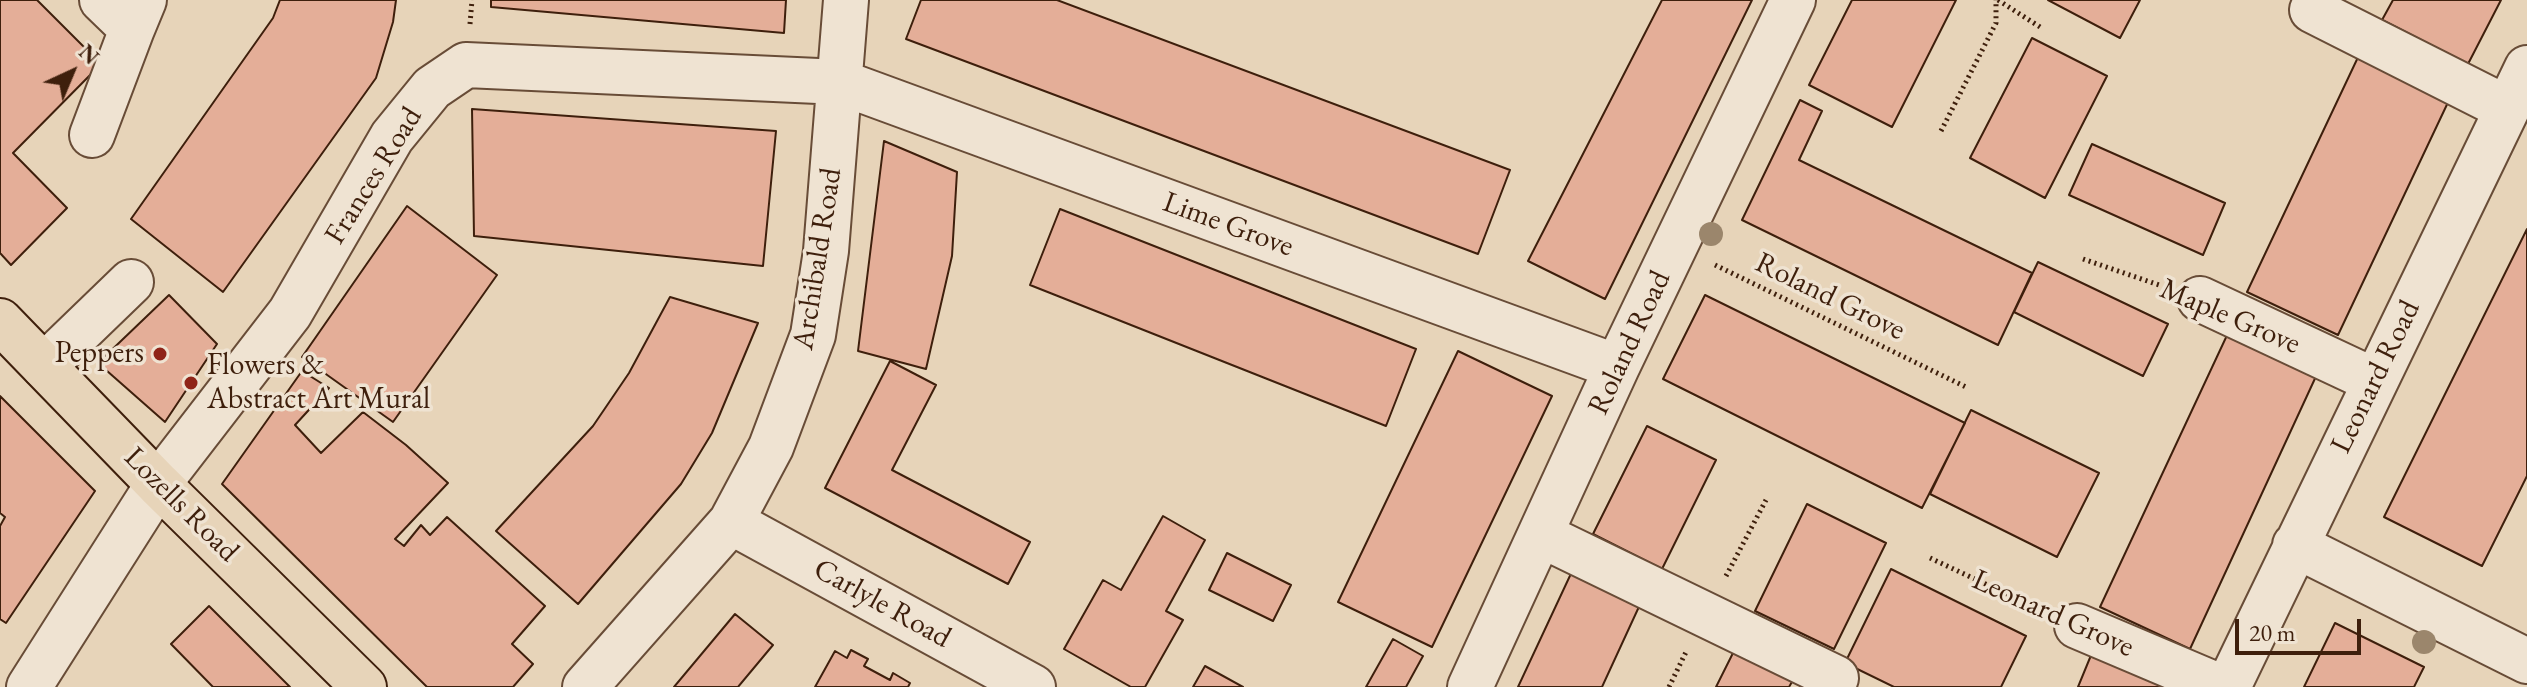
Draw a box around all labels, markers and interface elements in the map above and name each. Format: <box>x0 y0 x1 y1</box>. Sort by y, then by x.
north arrow <box>32 32 112 112</box>
text: N <box>73 38 105 71</box>
street label: Frances Road <box>318 101 430 251</box>
street label: Archibald Road <box>786 165 850 353</box>
street label: Lime Grove <box>1158 185 1298 265</box>
street label: Roland Grove <box>1749 245 1911 349</box>
street label: Roland Road <box>1581 265 1679 421</box>
street label: Maple Grove <box>2154 271 2306 363</box>
street label: Leonard Road <box>2324 295 2428 459</box>
place label: Peppers <box>55 336 144 372</box>
marker: Peppers <box>151 345 169 363</box>
place label: Flowers & Abstract Art Mural <box>207 348 430 418</box>
marker: Flowers & Abstract Art Mural <box>182 374 200 392</box>
street label: Lozells Road <box>116 440 246 570</box>
street label: Carlyle Road <box>807 552 957 656</box>
street label: Leonard Grove <box>1967 562 2139 666</box>
scale bar <box>2239 603 2365 653</box>
text: 20 m <box>2249 617 2296 648</box>

